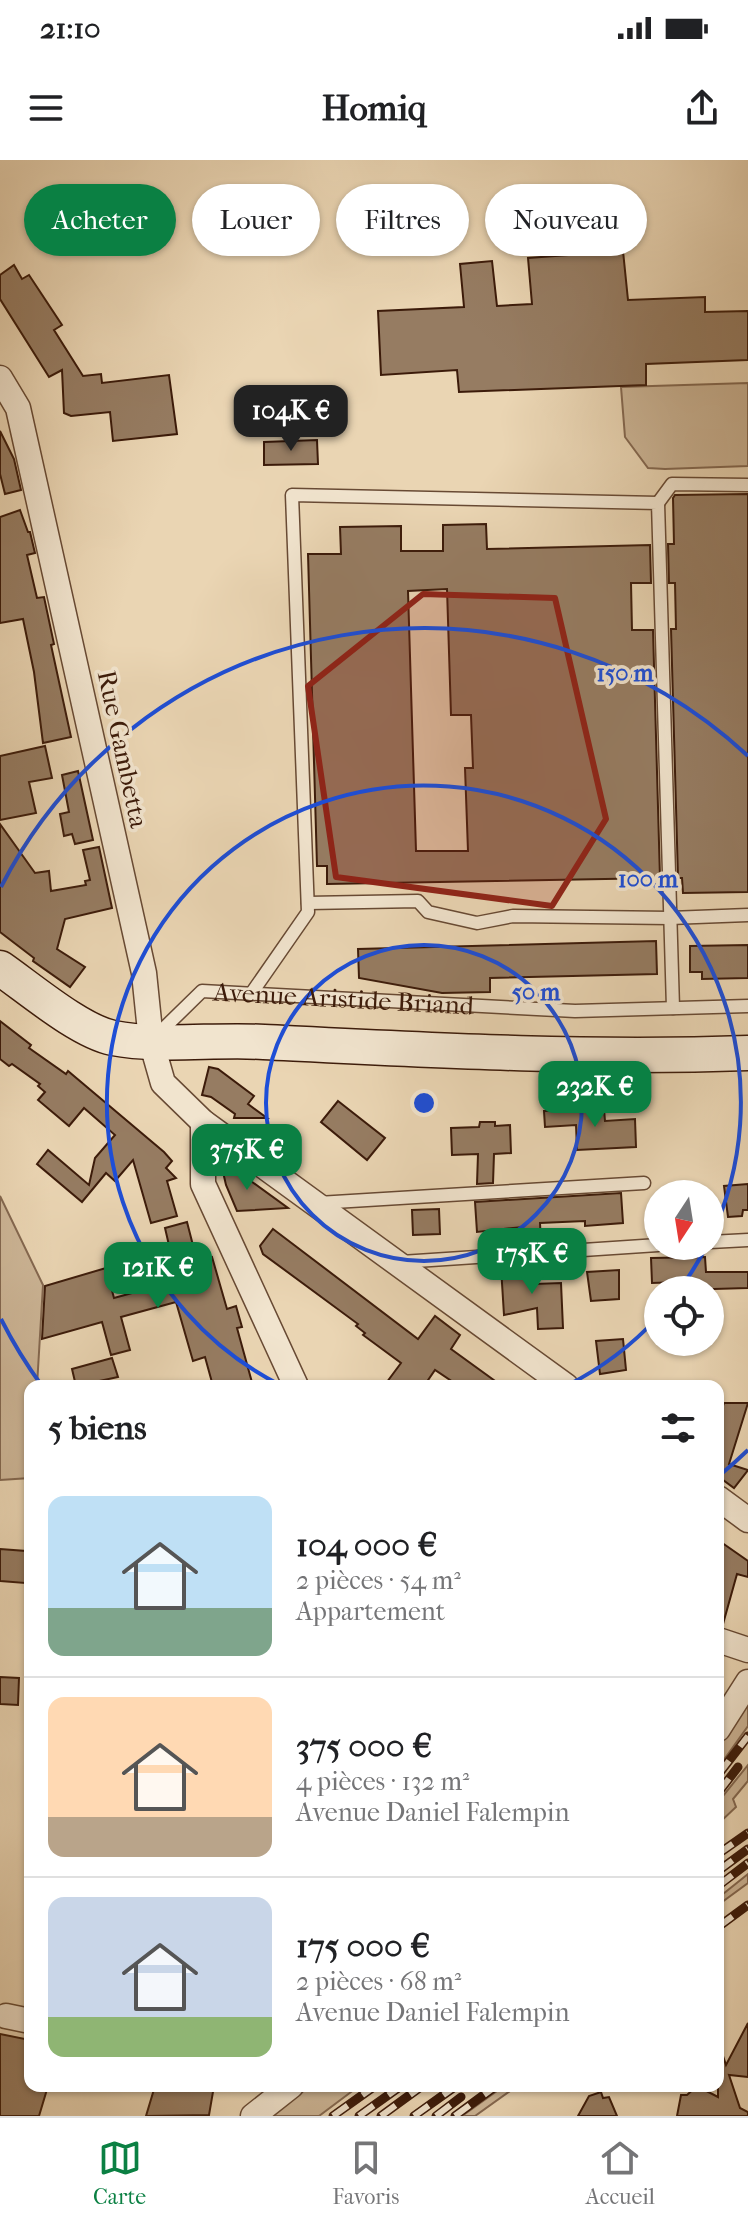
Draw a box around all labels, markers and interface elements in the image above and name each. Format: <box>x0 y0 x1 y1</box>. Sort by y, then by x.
text: 21:10 <box>40 11 100 46</box>
icon: menu <box>24 86 68 130</box>
icon: share <box>680 86 724 130</box>
text: Homiq <box>321 87 427 129</box>
chip: Acheter <box>24 184 176 256</box>
chip: Louer <box>192 184 320 256</box>
chip: Filtres <box>336 184 469 256</box>
chip: Nouveau <box>485 184 647 256</box>
pin: 104K € <box>226 385 356 453</box>
text: 104K € <box>252 395 330 426</box>
text: 150 m <box>596 659 655 687</box>
street label: Rue Gambetta <box>91 667 155 832</box>
text: 100 m <box>618 865 679 893</box>
street label: Avenue Aristide Briand <box>211 977 475 1022</box>
text: 50 m <box>512 978 561 1006</box>
pin: 232K € <box>530 1061 660 1129</box>
text: 232K € <box>556 1071 634 1102</box>
centre of rings <box>410 1089 438 1117</box>
pin: 375K € <box>182 1124 312 1192</box>
text: 375K € <box>210 1134 284 1165</box>
north arrow <box>644 1180 724 1260</box>
map controls <box>644 1180 724 1356</box>
pin: 175K € <box>467 1228 597 1296</box>
text: 175K € <box>496 1238 569 1269</box>
pin: 121K € <box>93 1242 223 1310</box>
text: 121K € <box>122 1252 194 1283</box>
button: locate <box>644 1276 724 1356</box>
icon: filters <box>656 1406 700 1450</box>
text: 5 biens <box>48 1408 146 1448</box>
text: 104 000 € <box>296 1525 437 1565</box>
icon: home <box>112 1528 208 1624</box>
text: 2 pièces · 54 m² <box>296 1565 461 1596</box>
text: Appartement <box>296 1596 445 1627</box>
text: 375 000 € <box>296 1726 432 1766</box>
icon: home <box>112 1729 208 1825</box>
text: 4 pièces · 132 m² <box>296 1766 469 1797</box>
text: Avenue Daniel Falempin <box>296 1797 570 1828</box>
text: 175 000 € <box>296 1926 430 1966</box>
icon: home <box>112 1929 208 2025</box>
text: 2 pièces · 68 m² <box>296 1966 461 1997</box>
text: Avenue Daniel Falempin <box>296 1997 570 2028</box>
tab: Carte <box>93 2136 146 2210</box>
tab: Favoris <box>332 2136 399 2210</box>
tab: Accueil <box>585 2136 655 2210</box>

